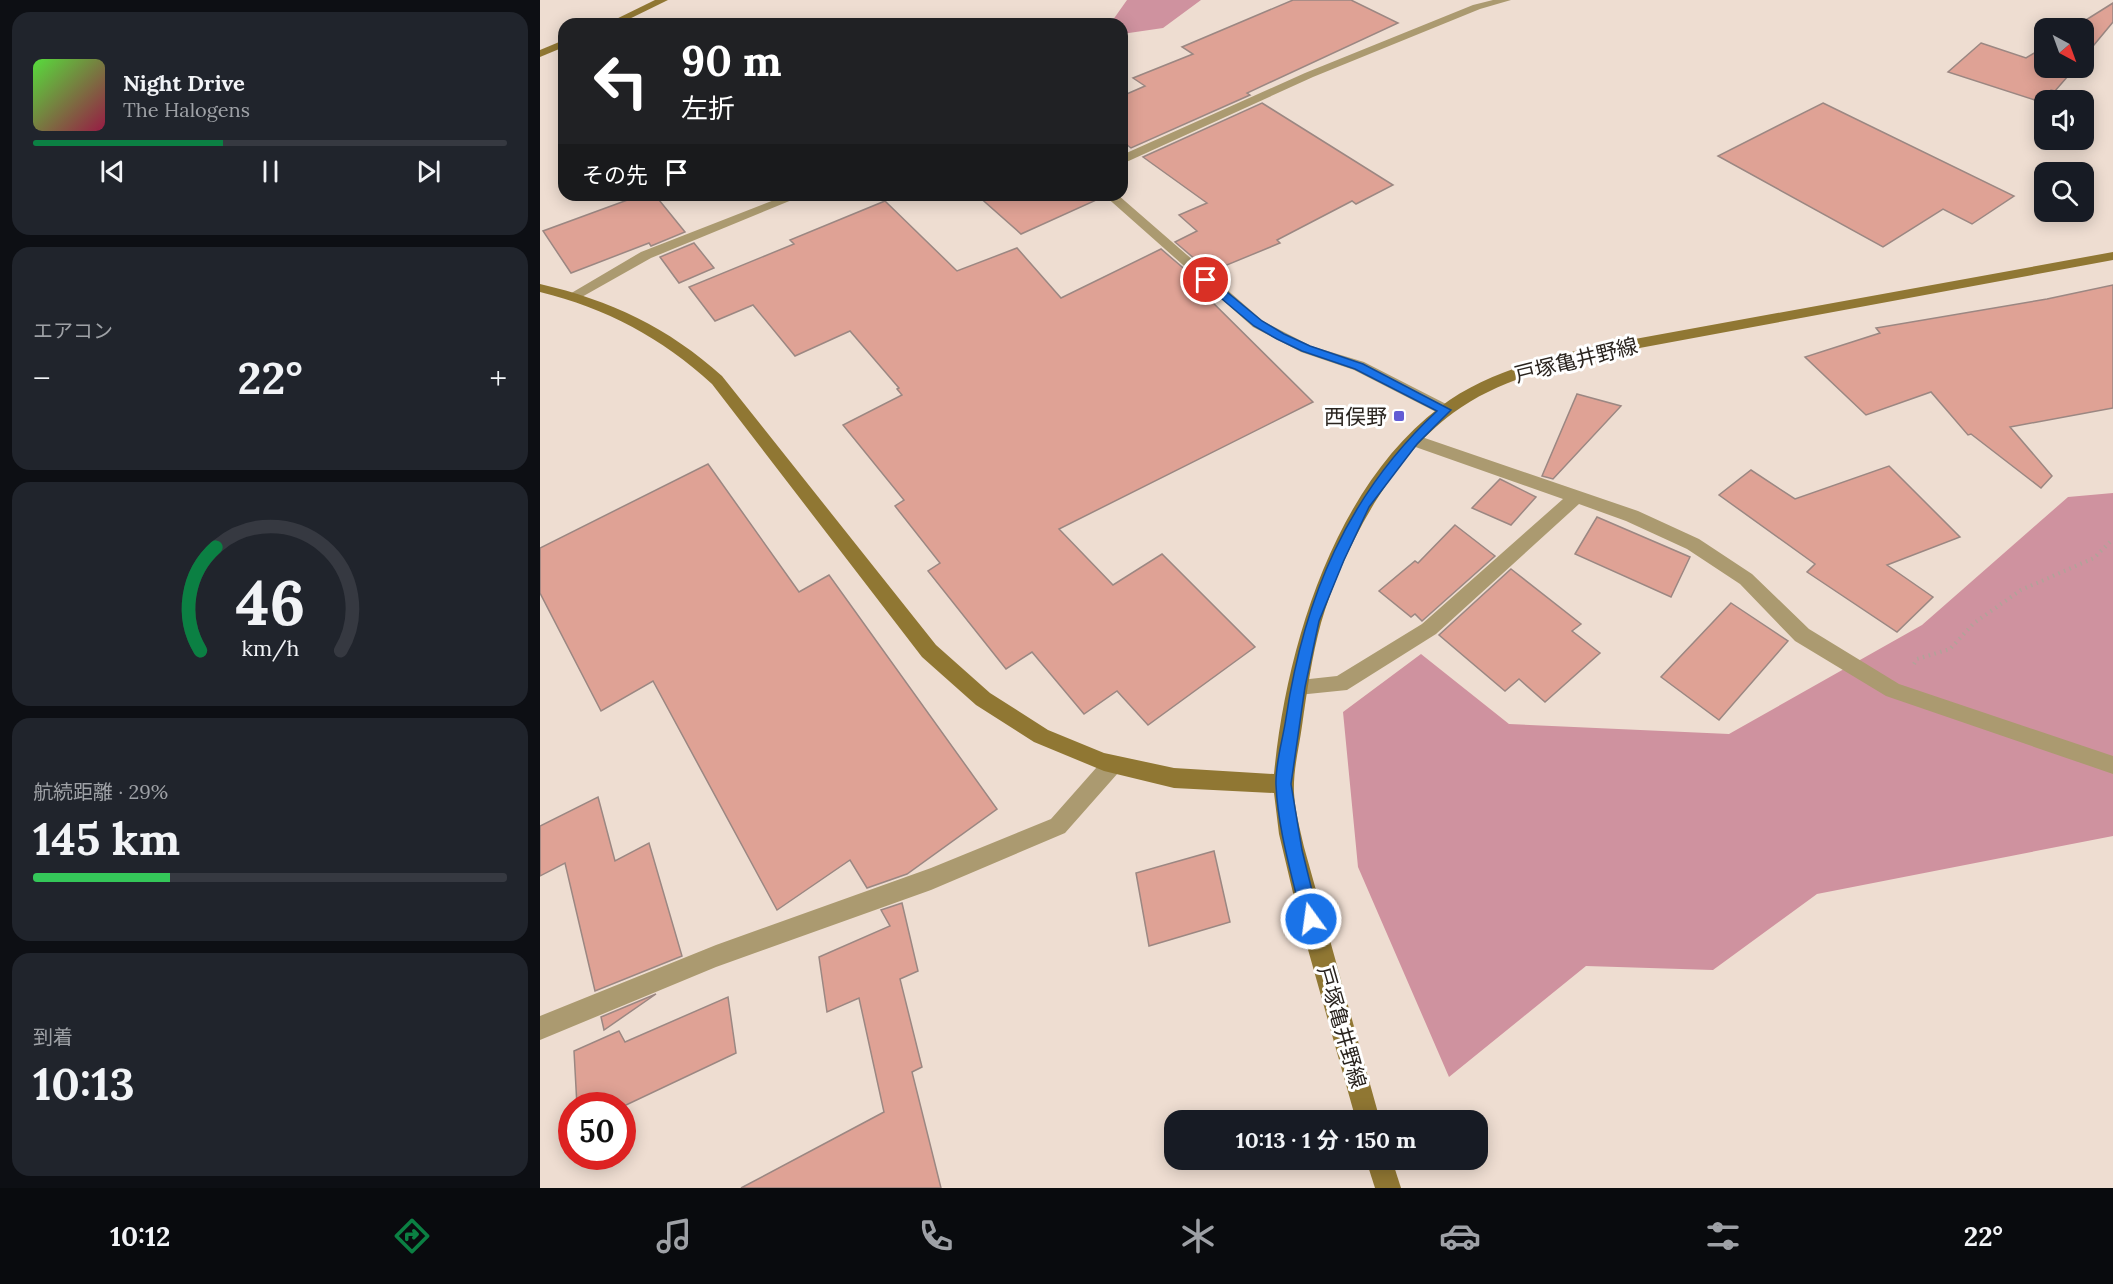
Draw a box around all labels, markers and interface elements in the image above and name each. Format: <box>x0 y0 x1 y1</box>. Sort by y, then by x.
north arrow <box>2034 18 2094 78</box>
map controls <box>2034 18 2094 222</box>
text: 90 m <box>681 34 782 88</box>
icon: left <box>582 42 660 120</box>
text: Night Drive <box>123 69 245 97</box>
button: sound <box>2034 90 2094 150</box>
text: 左折 <box>681 91 735 125</box>
text: The Halogens <box>123 97 250 122</box>
icon: previous <box>96 155 129 188</box>
icon: pause <box>254 155 287 188</box>
icon: next <box>412 155 445 188</box>
icon: arrive <box>660 156 693 189</box>
text: その先 <box>582 161 648 189</box>
button: search <box>2034 162 2094 222</box>
pin <box>1180 254 1231 305</box>
icon: arrive <box>1189 263 1222 296</box>
text: エアコン <box>33 318 113 343</box>
street label: 戸塚亀井野線 <box>1512 332 1640 388</box>
text: 22° <box>237 349 303 406</box>
text: − <box>33 357 51 399</box>
text: + <box>489 357 507 399</box>
place label: 西俣野 <box>1324 403 1387 430</box>
marker: 西俣野 <box>1392 409 1406 423</box>
text: 46 <box>235 562 305 642</box>
text: km/h <box>241 634 299 662</box>
text: 航続距離 · 29% <box>33 779 168 804</box>
text: 145 km <box>33 810 180 867</box>
position arrow <box>1279 887 1343 951</box>
street label: 戸塚亀井野線 <box>1312 963 1372 1091</box>
text: 到着 <box>33 1024 73 1049</box>
text: 10:13 <box>33 1055 135 1112</box>
speed limit sign: 50 <box>558 1092 636 1170</box>
text: 10:13 · 1 分 · 150 m <box>1236 1126 1416 1154</box>
icon: directions <box>391 1215 433 1257</box>
icon: music <box>653 1215 695 1257</box>
icon: phone <box>915 1215 957 1257</box>
icon: climate <box>1177 1215 1219 1257</box>
icon: car <box>1439 1215 1481 1257</box>
icon: filters <box>1702 1215 1744 1257</box>
text: 10:12 <box>110 1219 170 1253</box>
text: 22° <box>1964 1219 2003 1253</box>

